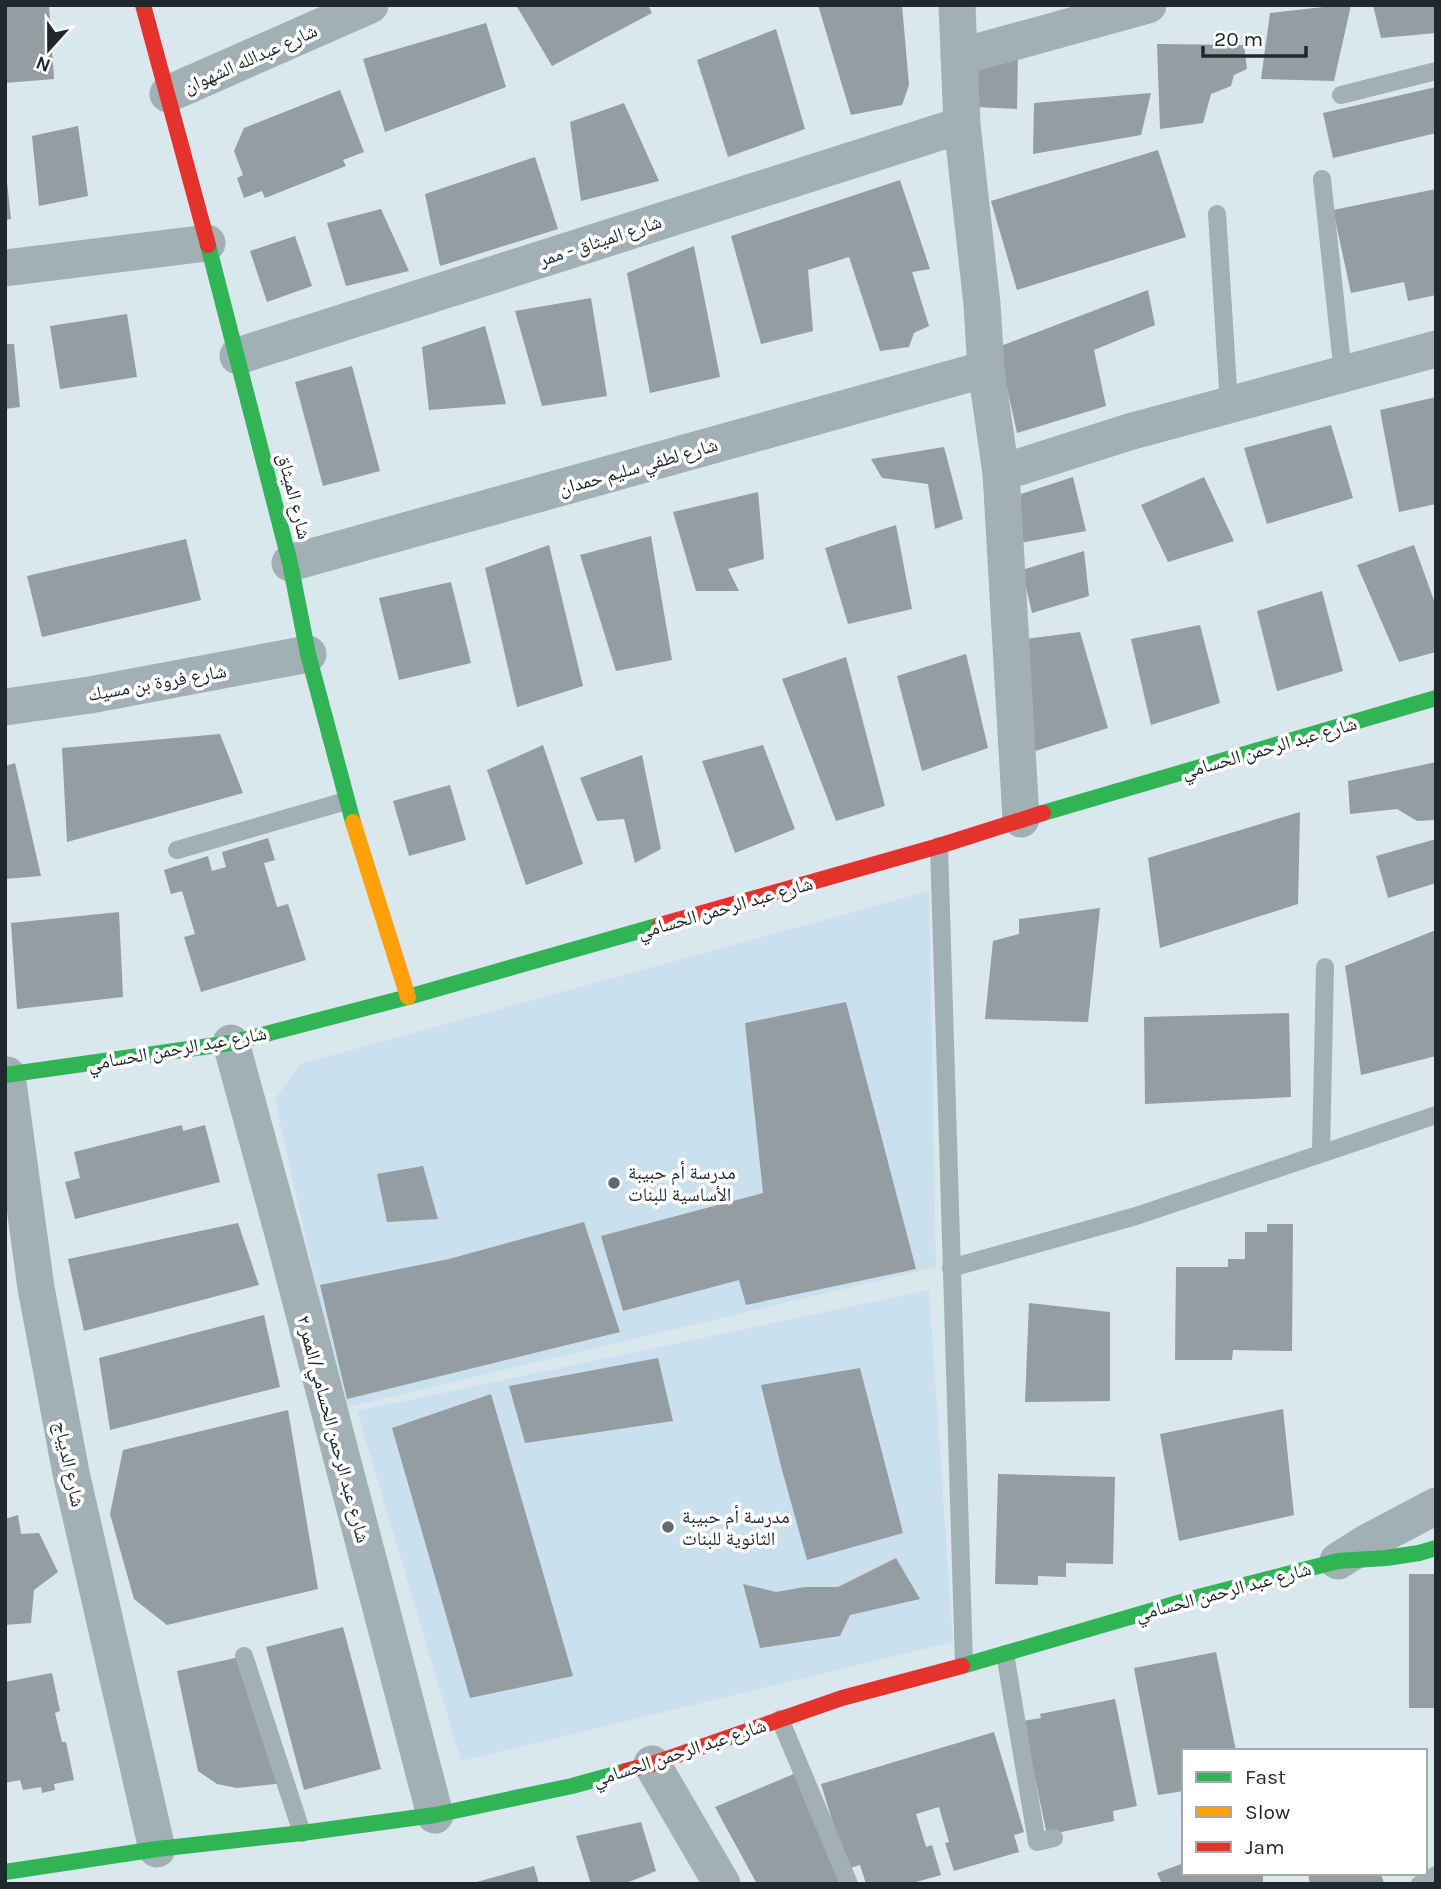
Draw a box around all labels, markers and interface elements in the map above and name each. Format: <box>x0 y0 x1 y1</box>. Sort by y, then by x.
north arrow <box>14 14 84 84</box>
scale bar <box>1203 14 1306 58</box>
street label: شارع عبدالله الشهوان <box>180 20 321 98</box>
text: 20 m <box>1214 27 1263 51</box>
text: N <box>33 51 54 77</box>
street label: شارع الميثاق - ممر <box>535 211 664 271</box>
street label: شارع لطفي سليم حمدان <box>556 434 722 504</box>
street label: شارع الميثاق <box>273 451 315 542</box>
street label: شارع فروة بن مسيك <box>86 660 228 706</box>
street label: شارع عبد الرحمن الحسامي <box>1179 712 1361 787</box>
street label: شارع عبد الرحمن الحسامي <box>635 872 817 947</box>
street label: شارع عبد الرحمن الحسامي <box>86 1022 269 1079</box>
place label: مدرسة أم حبيبة الأساسية للبنات <box>628 1161 736 1206</box>
marker: مدرسة أم حبيبة الأساسية للبنات <box>606 1175 622 1191</box>
street label: شارع عبد الرحمن الحسامي/الممر ٢ <box>288 1313 374 1546</box>
street label: شارع الديباج <box>49 1419 89 1509</box>
place label: مدرسة أم حبيبة الثانوية للبنات <box>682 1505 790 1550</box>
marker: مدرسة أم حبيبة الثانوية للبنات <box>660 1519 676 1535</box>
street label: شارع عبد الرحمن الحسامي <box>1133 1558 1315 1630</box>
street label: شارع عبد الرحمن الحسامي <box>590 1714 770 1795</box>
legend <box>1182 1749 1427 1875</box>
text: Fast <box>1245 1765 1286 1789</box>
text: Slow <box>1245 1800 1290 1824</box>
text: Jam <box>1245 1835 1285 1859</box>

